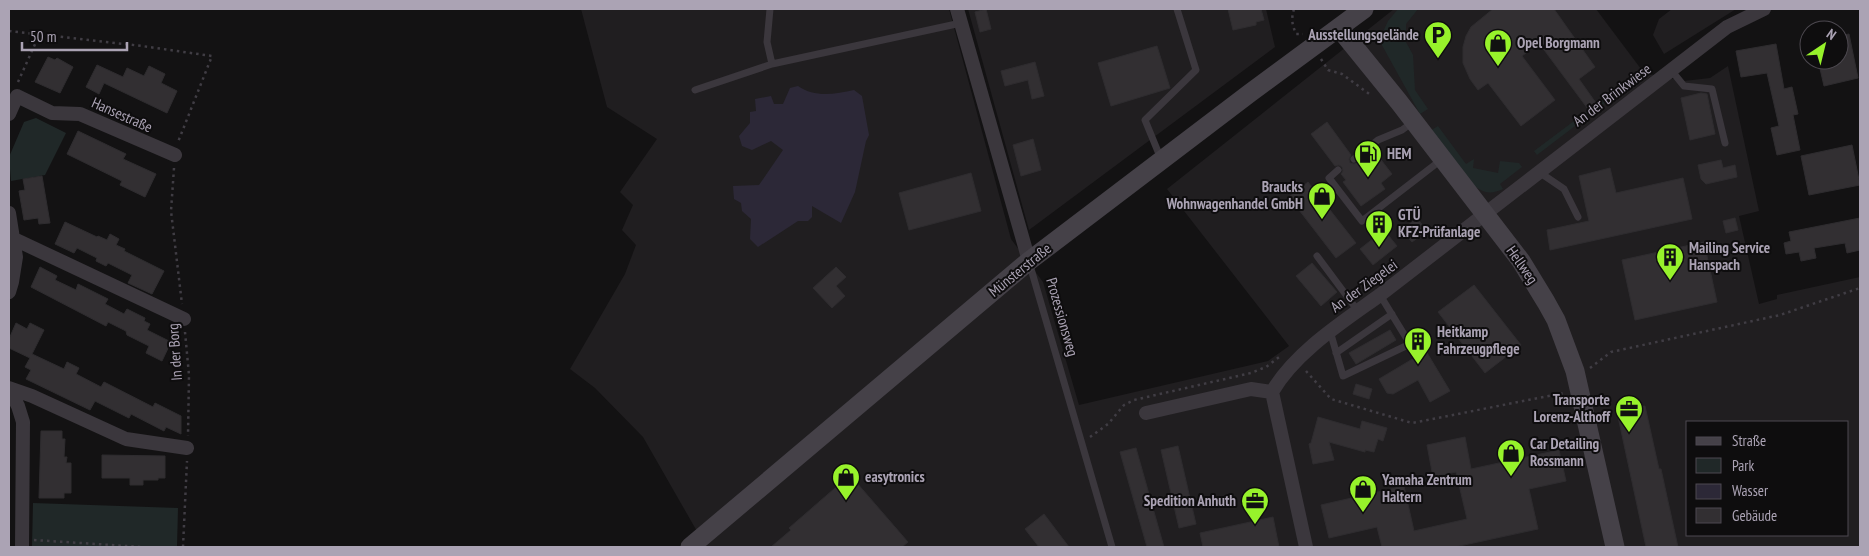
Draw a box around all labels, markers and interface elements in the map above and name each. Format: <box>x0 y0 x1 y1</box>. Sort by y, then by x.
scale bar <box>22 20 128 52</box>
parking icon: Ausstellungsgelände <box>1423 20 1453 59</box>
north arrow <box>1799 20 1849 70</box>
place label: Ausstellungsgelände <box>1307 25 1419 44</box>
text: N <box>1823 25 1840 44</box>
text: 50 m <box>30 27 56 46</box>
shop icon: Opel Borgmann <box>1483 28 1513 67</box>
place label: Opel Borgmann <box>1517 33 1600 52</box>
street label: An der Brinkwiese <box>1569 59 1655 130</box>
street label: Hansestraße <box>89 93 156 136</box>
fuel station icon: HEM <box>1353 139 1383 178</box>
place label: HEM <box>1387 144 1411 163</box>
place label: Braucks Wohnwagenhandel GmbH <box>1165 177 1303 213</box>
shop icon: Braucks Wohnwagenhandel GmbH <box>1307 181 1337 220</box>
place label: GTÜ KFZ-Prüfanlage <box>1398 205 1480 241</box>
building icon: GTÜ KFZ-Prüfanlage <box>1364 209 1394 248</box>
place label: Mailing Service Hanspach <box>1689 238 1770 274</box>
street label: Münsterstraße <box>985 239 1055 301</box>
street label: Hellweg <box>1502 242 1542 288</box>
building icon: Mailing Service Hanspach <box>1655 242 1685 281</box>
street label: An der Ziegelei <box>1327 255 1401 316</box>
street label: Prozessionsweg <box>1042 275 1083 358</box>
place label: Heitkamp Fahrzeugpflege <box>1437 322 1520 358</box>
street label: In der Borg <box>163 323 186 381</box>
building icon: Heitkamp Fahrzeugpflege <box>1403 326 1433 365</box>
place label: Transporte Lorenz-Althoff <box>1534 390 1611 426</box>
office icon: Transporte Lorenz-Althoff <box>1614 394 1644 433</box>
legend <box>1686 421 1849 536</box>
text: Straße <box>1732 431 1766 450</box>
place label: Car Detailing Rossmann <box>1530 434 1600 470</box>
shop icon: Car Detailing Rossmann <box>1496 438 1526 477</box>
text: Park <box>1732 456 1754 475</box>
shop icon: easytronics <box>831 462 861 501</box>
place label: easytronics <box>865 467 925 486</box>
place label: Yamaha Zentrum Haltern <box>1381 470 1472 506</box>
shop icon: Yamaha Zentrum Haltern <box>1348 474 1378 513</box>
text: Wasser <box>1732 481 1769 500</box>
office icon: Spedition Anhuth <box>1240 486 1270 525</box>
place label: Spedition Anhuth <box>1144 491 1236 510</box>
text: Gebäude <box>1732 506 1777 525</box>

